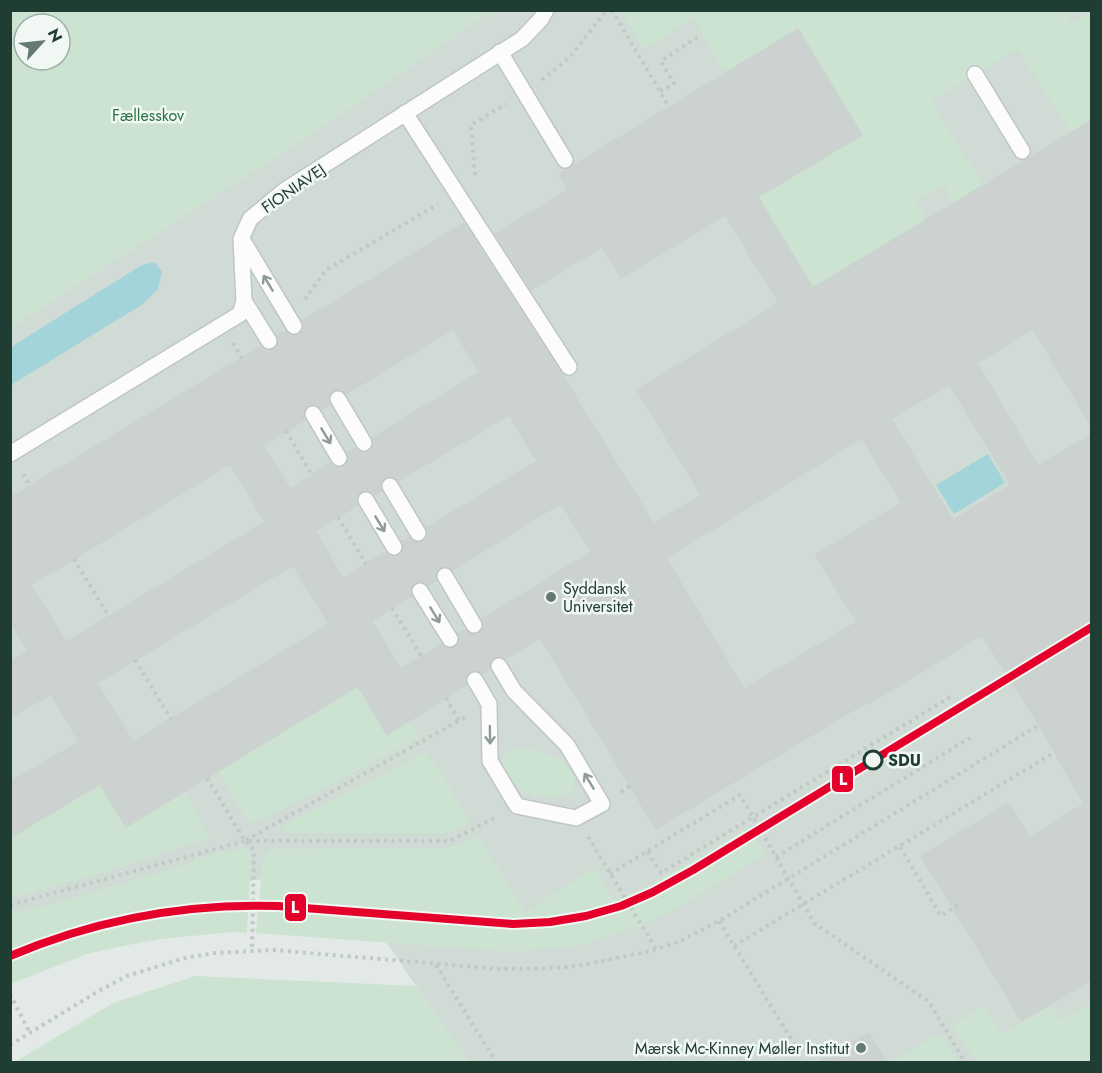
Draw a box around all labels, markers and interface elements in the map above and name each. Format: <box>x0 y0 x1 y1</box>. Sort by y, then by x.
north arrow <box>12 12 72 72</box>
text: N <box>42 25 68 46</box>
park label: Fællesskov <box>112 104 185 127</box>
street label: FIONIAVEJ <box>257 158 330 219</box>
one-way arrow <box>261 275 273 292</box>
one-way arrow <box>321 427 333 444</box>
one-way arrow <box>374 515 386 532</box>
place label: Syddansk Universitet <box>563 577 633 618</box>
marker: Syddansk Universitet <box>544 590 558 604</box>
one-way arrow <box>430 606 442 623</box>
one-way arrow <box>484 724 496 744</box>
place label: SDU <box>888 749 921 772</box>
marker: SDU <box>863 750 883 770</box>
line badge: L <box>831 765 854 793</box>
text: L <box>839 768 848 791</box>
one-way arrow <box>582 773 594 790</box>
line badge: L <box>284 893 307 922</box>
text: L <box>291 896 300 919</box>
place label: Mærsk Mc-Kinney Møller Institut <box>635 1037 849 1060</box>
marker: Mærsk Mc-Kinney Møller Institut <box>854 1041 868 1055</box>

